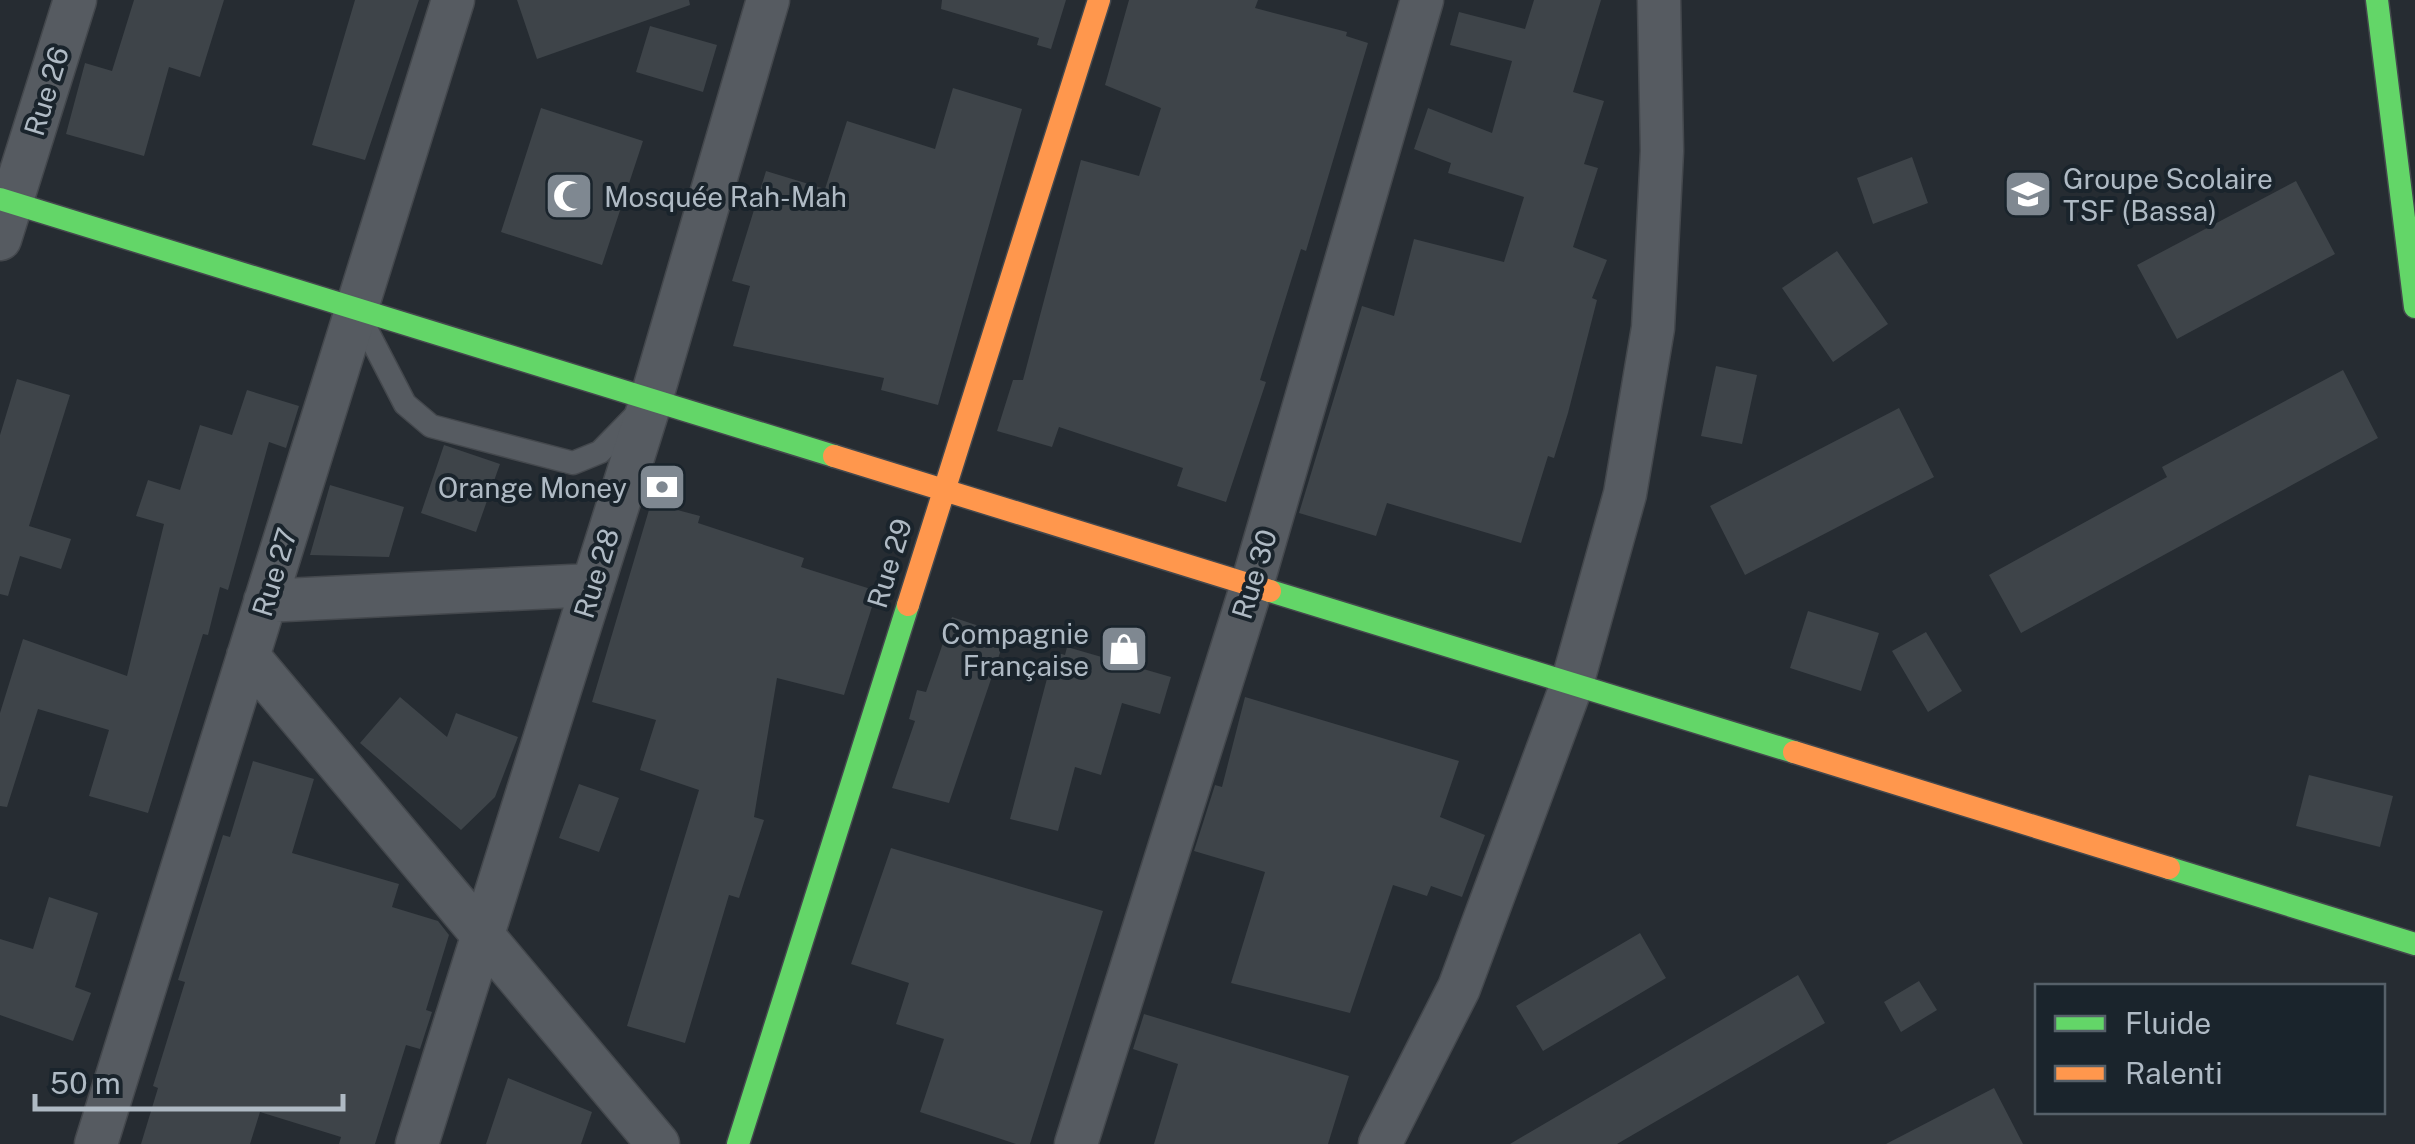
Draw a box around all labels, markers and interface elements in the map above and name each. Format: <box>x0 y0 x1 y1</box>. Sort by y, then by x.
street label: Rue 26 <box>17 42 75 140</box>
place label: Groupe Scolaire TSF (Bassa) <box>2063 162 2273 227</box>
school or university icon: Groupe Scolaire TSF (Bassa) <box>2002 168 2054 220</box>
mosque icon: Mosquée Rah-Mah <box>543 170 595 222</box>
place label: Mosquée Rah-Mah <box>604 180 847 213</box>
bank icon: Orange Money <box>636 461 688 513</box>
place label: Orange Money <box>438 471 627 504</box>
street label: Rue 29 <box>860 514 918 612</box>
street label: Rue 27 <box>245 524 303 620</box>
street label: Rue 28 <box>567 524 625 622</box>
street label: Rue 30 <box>1225 525 1283 623</box>
place label: Compagnie Française <box>941 617 1089 682</box>
shop icon: Compagnie Française <box>1098 623 1150 675</box>
legend <box>2035 984 2385 1114</box>
text: Fluide <box>2125 1005 2211 1041</box>
scale bar <box>35 1049 342 1111</box>
text: Ralenti <box>2125 1055 2223 1091</box>
text: 50 m <box>50 1065 121 1101</box>

